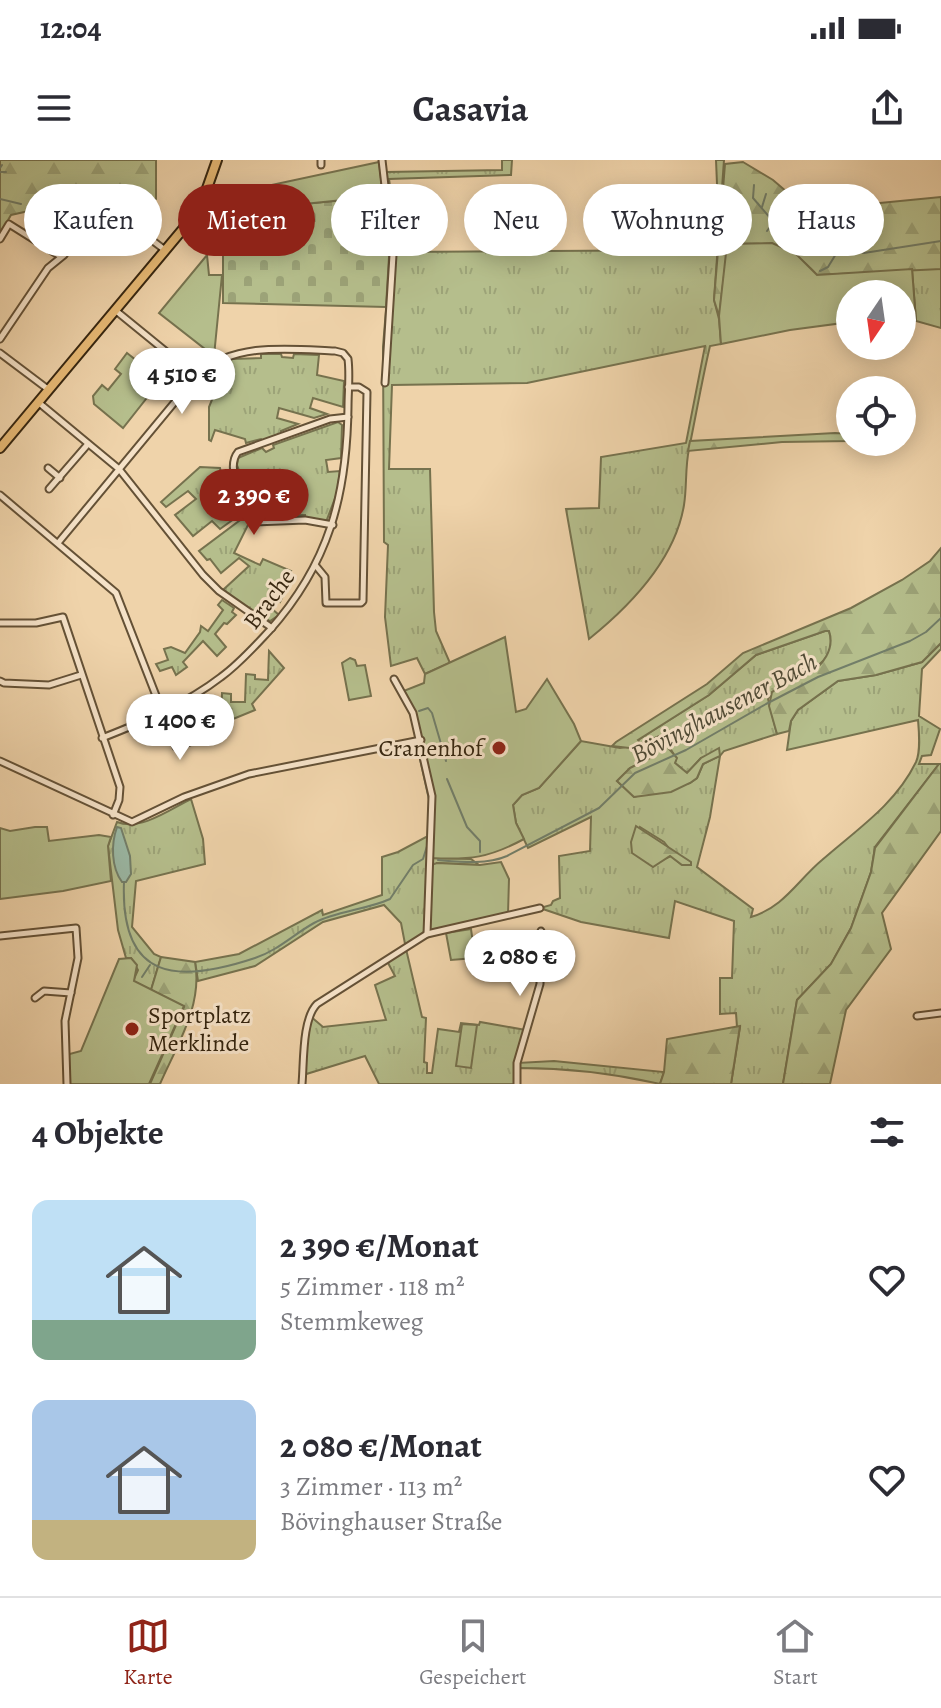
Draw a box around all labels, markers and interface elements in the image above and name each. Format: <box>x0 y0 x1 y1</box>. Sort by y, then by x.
text: 12:04 <box>40 8 102 48</box>
text: Casavia <box>413 84 528 133</box>
icon: menu <box>32 86 76 130</box>
icon: share <box>865 86 909 130</box>
chip: Kaufen <box>24 184 162 256</box>
chip: Mieten <box>178 184 315 256</box>
chip: Filter <box>331 184 448 256</box>
chip: Neu <box>464 184 567 256</box>
chip: Wohnung <box>583 184 752 256</box>
chip: Haus <box>768 184 884 256</box>
north arrow <box>836 280 916 360</box>
map controls <box>836 280 916 456</box>
pin: 4 510 € <box>108 348 256 416</box>
text: 4 510 € <box>147 356 217 391</box>
button: locate <box>836 376 916 456</box>
pin: 2 390 € <box>180 469 328 537</box>
text: 2 390 € <box>218 477 290 512</box>
street label: Brache <box>236 562 302 636</box>
water label: Bövinghausener Bach <box>625 644 823 772</box>
pin: 1 400 € <box>106 694 254 762</box>
text: 1 400 € <box>144 702 216 737</box>
place label: Cranenhof <box>379 732 486 764</box>
marker: Cranenhof <box>490 739 508 757</box>
pin: 2 080 € <box>446 930 594 998</box>
text: 2 080 € <box>482 938 558 973</box>
place label: Sportplatz Merklinde <box>148 999 251 1059</box>
marker: Sportplatz Merklinde <box>123 1020 141 1038</box>
text: 4 Objekte <box>32 1109 164 1156</box>
icon: filters <box>865 1110 909 1154</box>
text: 2 390 €/Monat <box>280 1222 479 1269</box>
icon: home <box>96 1232 192 1328</box>
icon: heart <box>865 1258 909 1302</box>
text: 5 Zimmer · 118 m² <box>280 1269 464 1304</box>
text: Stemmkeweg <box>280 1304 424 1339</box>
text: 2 080 €/Monat <box>280 1422 482 1469</box>
icon: home <box>96 1432 192 1528</box>
icon: heart <box>865 1458 909 1502</box>
text: 3 Zimmer · 113 m² <box>280 1469 462 1504</box>
text: Bövinghauser Straße <box>280 1504 502 1539</box>
tab: Karte <box>123 1614 173 1692</box>
tab: Gespeichert <box>419 1614 526 1692</box>
tab: Start <box>773 1614 818 1692</box>

